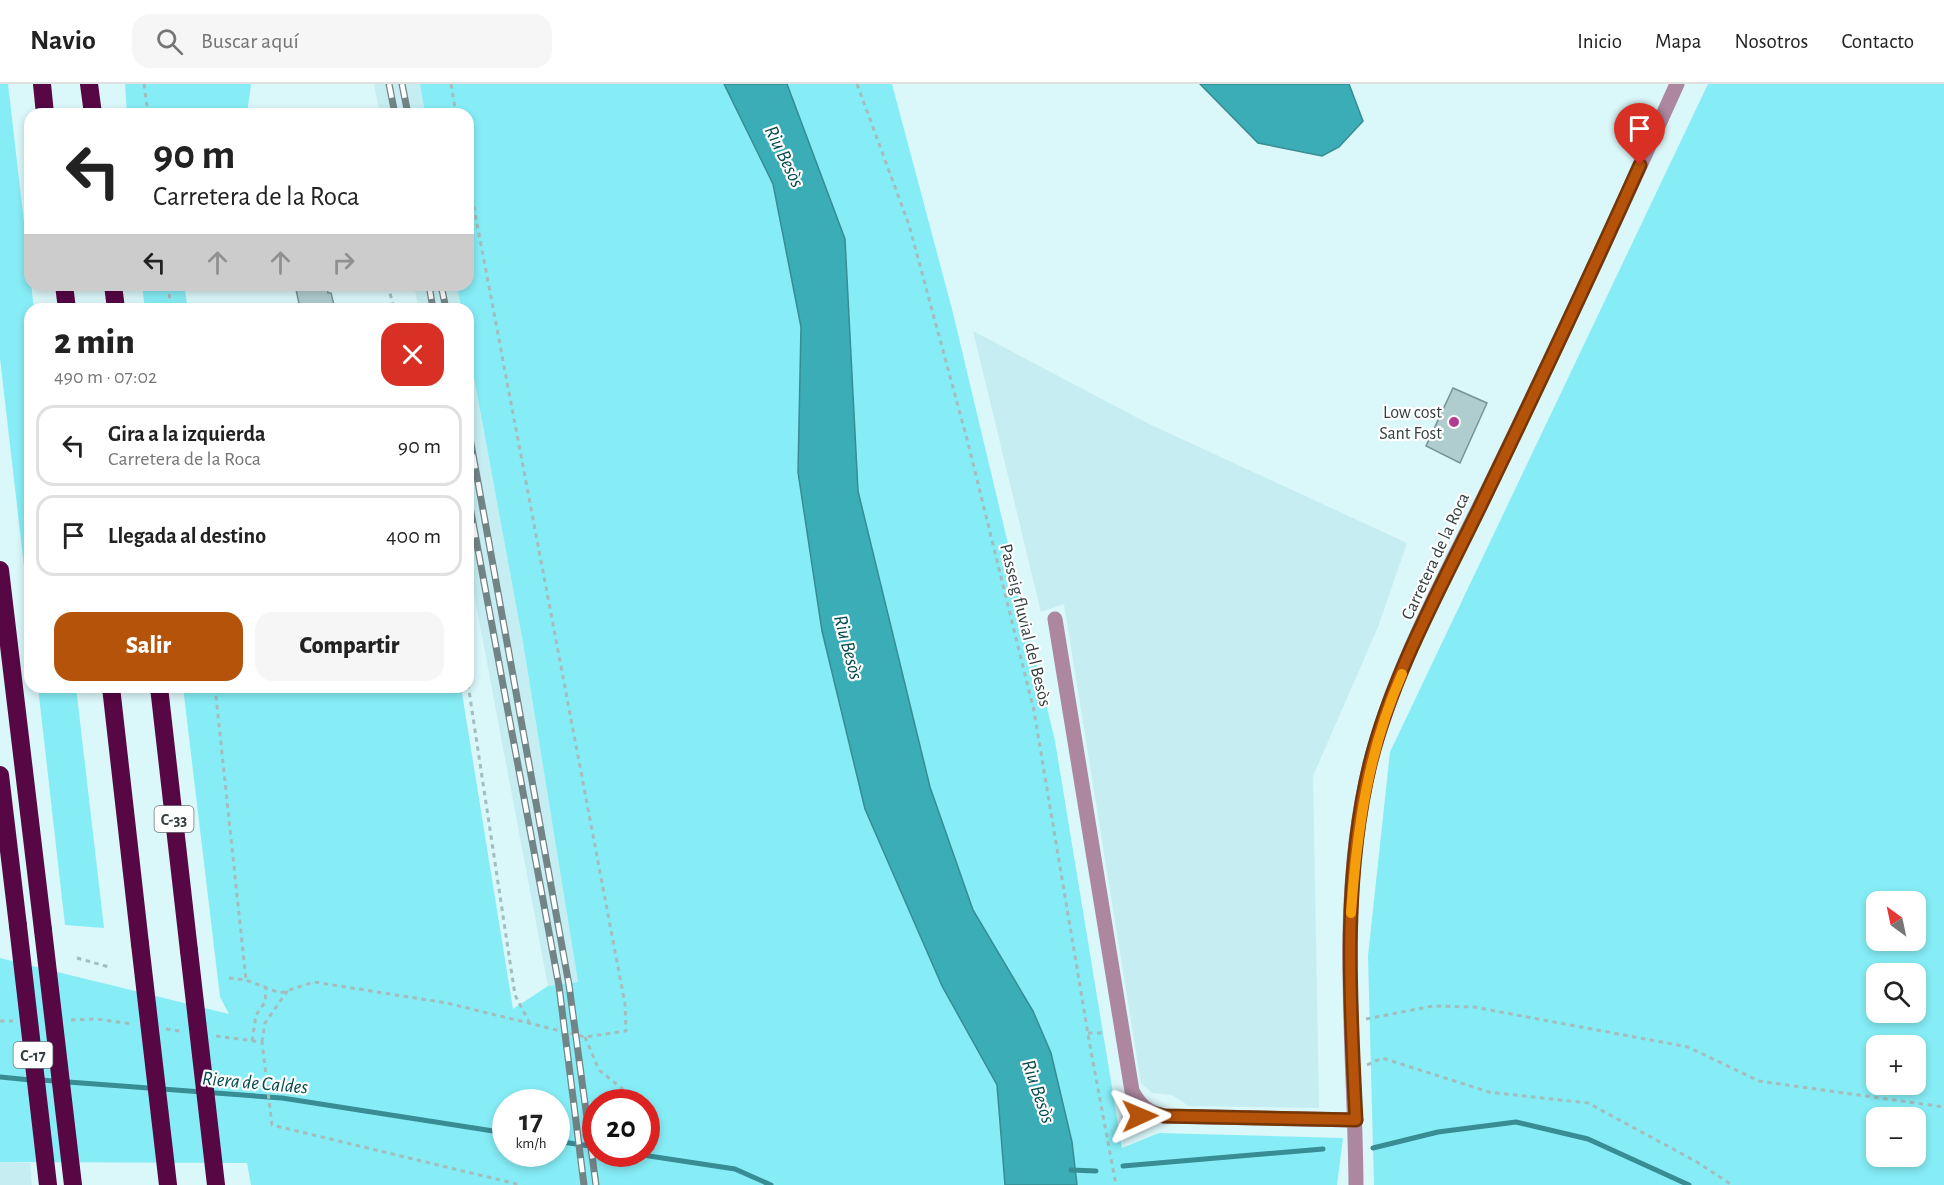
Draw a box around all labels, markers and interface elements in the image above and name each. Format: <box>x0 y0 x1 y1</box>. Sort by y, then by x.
search box <box>132 14 552 68</box>
icon: search <box>153 25 186 58</box>
text: Navio <box>30 27 96 55</box>
text: Buscar aquí <box>201 30 299 52</box>
text: Inicio <box>1577 31 1622 52</box>
text: Mapa <box>1655 31 1702 52</box>
text: Nosotros <box>1735 31 1808 52</box>
text: Contacto <box>1841 31 1914 52</box>
pin <box>1614 103 1665 165</box>
icon: arrive <box>1623 112 1656 145</box>
water label: Riu Besòs <box>761 122 808 191</box>
icon: left <box>54 132 132 210</box>
text: 90 m <box>153 134 235 176</box>
text: Carretera de la Roca <box>153 183 360 210</box>
icon: left <box>138 246 171 279</box>
icon: ahead <box>201 246 234 279</box>
icon: ahead <box>264 246 297 279</box>
icon: right <box>327 246 360 279</box>
button: close <box>381 323 444 386</box>
text: 2 min <box>54 324 135 360</box>
text: 490 m · 07:02 <box>54 367 157 387</box>
place label: Low cost Sant Fost <box>1379 404 1442 443</box>
marker: Low cost Sant Fost <box>1447 415 1461 429</box>
text: Gira a la izquierda <box>108 423 266 445</box>
icon: left <box>57 429 90 462</box>
text: 90 m <box>398 435 441 457</box>
text: Carretera de la Roca <box>108 449 261 469</box>
street label: Carretera de la Roca <box>1399 490 1473 623</box>
icon: arrive <box>57 519 90 552</box>
text: Llegada al destino <box>108 525 266 547</box>
text: 400 m <box>386 525 441 547</box>
street label: Passeig fluvial del Besòs <box>996 542 1054 708</box>
button: Salir <box>54 612 243 681</box>
button: Compartir <box>255 612 444 681</box>
water label: Riu Besòs <box>830 613 866 682</box>
road number: C-33 <box>154 806 194 832</box>
north arrow <box>1866 891 1926 951</box>
map controls <box>1866 891 1926 1167</box>
button: search <box>1866 963 1926 1023</box>
button: + <box>1866 1035 1926 1095</box>
road number: C-17 <box>14 1042 52 1068</box>
water label: Riu Besòs <box>1018 1057 1058 1126</box>
water label: Riera de Caldes <box>201 1068 309 1098</box>
position arrow <box>1108 1084 1172 1148</box>
speed limit sign: 20 <box>582 1089 660 1167</box>
text: 17 <box>519 1106 543 1136</box>
button: − <box>1866 1107 1926 1167</box>
text: km/h <box>516 1136 546 1151</box>

